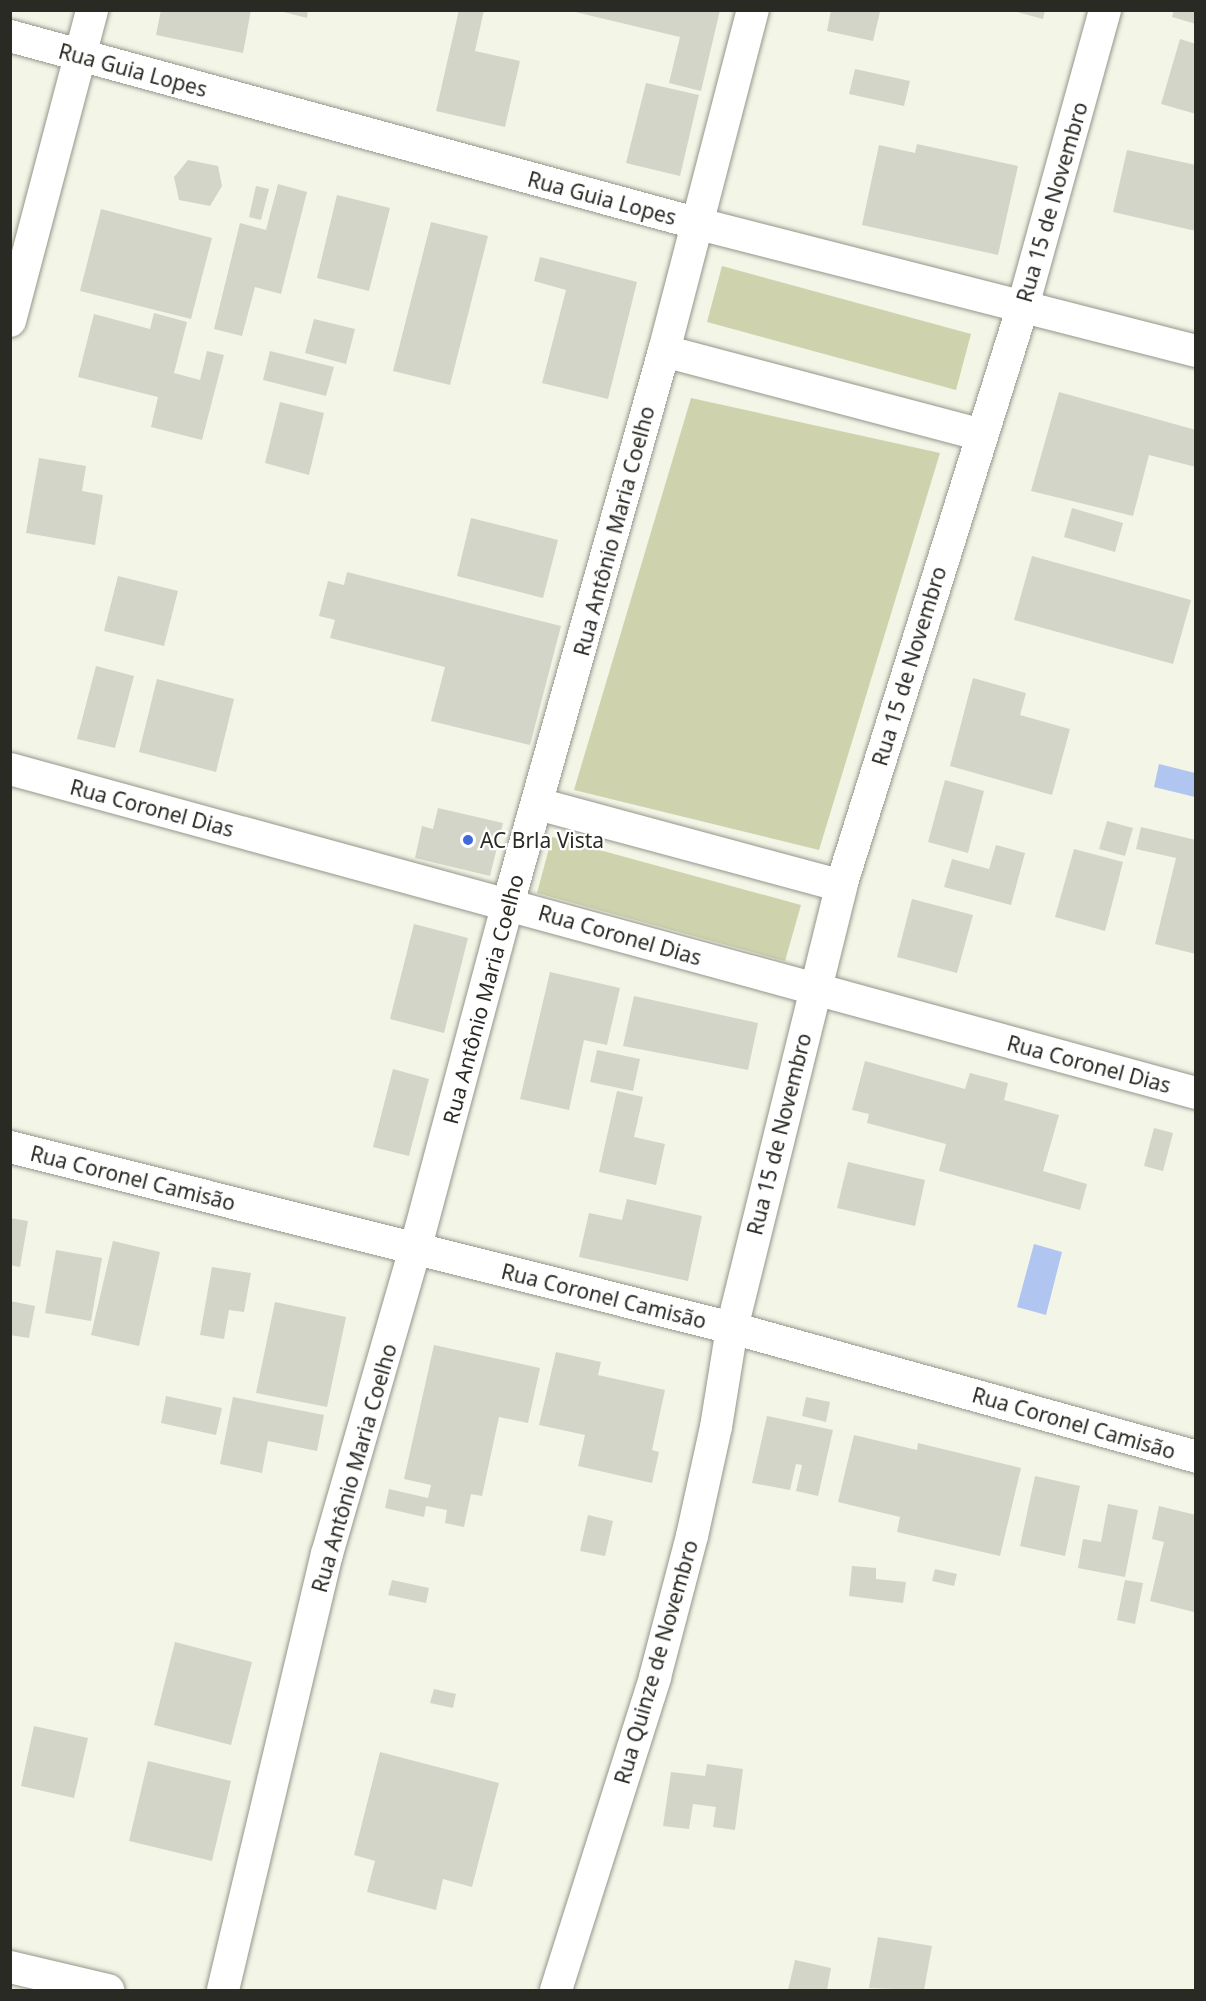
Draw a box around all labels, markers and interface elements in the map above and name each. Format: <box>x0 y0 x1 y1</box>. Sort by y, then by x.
street label: Rua Guia Lopes <box>56 38 210 102</box>
street label: Rua 15 de Novembro <box>1011 99 1093 305</box>
street label: Rua Guia Lopes <box>525 166 679 230</box>
street label: Rua Antônio Maria Coelho <box>568 403 660 659</box>
street label: Rua 15 de Novembro <box>867 563 951 769</box>
street label: Rua Coronel Dias <box>67 774 237 842</box>
place label: AC Brla Vista <box>480 827 604 853</box>
marker: AC Brla Vista <box>461 833 475 847</box>
street label: Rua Antônio Maria Coelho <box>437 871 529 1127</box>
street label: Rua Coronel Dias <box>536 900 704 970</box>
street label: Rua 15 de Novembro <box>742 1030 816 1238</box>
street label: Rua Coronel Dias <box>1004 1030 1174 1098</box>
street label: Rua Coronel Camisão <box>28 1140 238 1216</box>
street label: Rua Coronel Camisão <box>499 1258 709 1334</box>
street label: Rua Antônio Maria Coelho <box>306 1341 402 1595</box>
street label: Rua Coronel Camisão <box>969 1382 1179 1464</box>
street label: Rua Quinze de Novembro <box>609 1537 703 1787</box>

